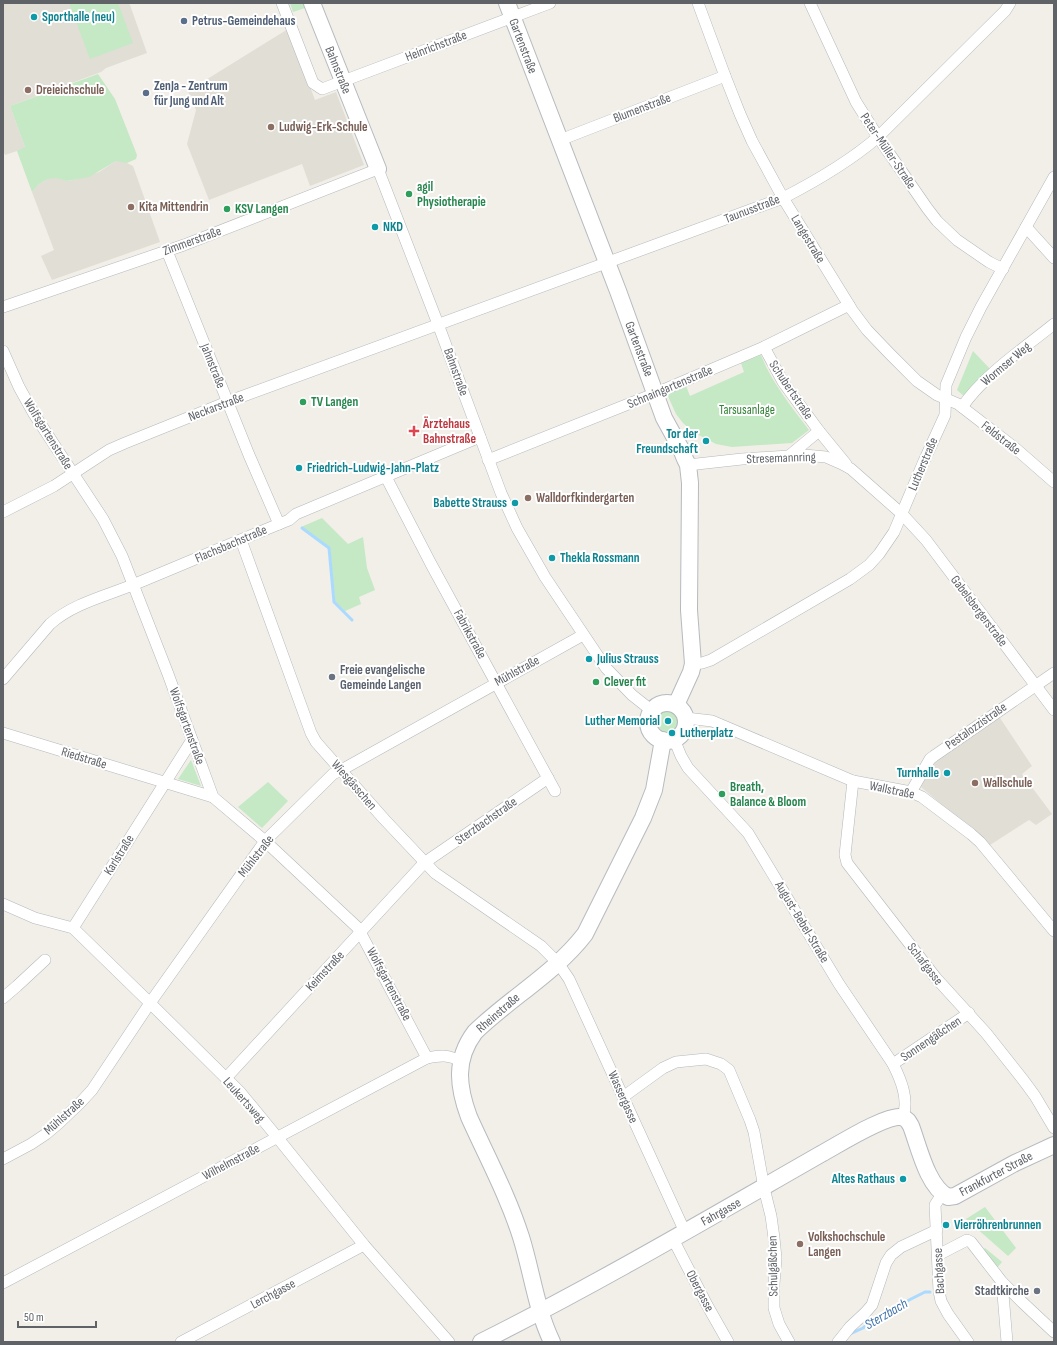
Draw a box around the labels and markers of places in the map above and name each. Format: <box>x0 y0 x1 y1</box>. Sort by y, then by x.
place label: Sporthalle (neu) <box>42 9 115 25</box>
marker: Sporthalle (neu) <box>29 12 39 22</box>
place label: Petrus-Gemeindehaus <box>192 13 295 29</box>
marker: Petrus-Gemeindehaus <box>179 16 189 26</box>
place label: ZenJa - Zentrum für Jung und Alt <box>154 78 228 109</box>
place label: Dreieichschule <box>36 82 105 98</box>
marker: Dreieichschule <box>23 85 33 95</box>
marker: ZenJa - Zentrum für Jung und Alt <box>141 88 151 98</box>
place label: Ludwig-Erk-Schule <box>279 119 368 135</box>
marker: Ludwig-Erk-Schule <box>266 122 276 132</box>
place label: agil Physiotherapie <box>417 179 486 210</box>
marker: agil Physiotherapie <box>404 189 414 199</box>
place label: Kita Mittendrin <box>139 199 209 215</box>
place label: KSV Langen <box>235 201 289 217</box>
marker: Kita Mittendrin <box>126 202 136 212</box>
marker: KSV Langen <box>222 204 232 214</box>
place label: NKD <box>383 219 403 235</box>
marker: NKD <box>370 222 380 232</box>
place label: TV Langen <box>311 394 358 410</box>
marker: TV Langen <box>298 397 308 407</box>
place label: Ärztehaus Bahnstraße <box>422 416 477 447</box>
marker: Ärztehaus Bahnstraße <box>408 425 420 437</box>
place label: Tor der Freundschaft <box>636 426 699 457</box>
marker: Tor der Freundschaft <box>701 436 711 446</box>
place label: Friedrich-Ludwig-Jahn-Platz <box>307 460 439 476</box>
marker: Friedrich-Ludwig-Jahn-Platz <box>294 463 304 473</box>
place label: Walldorfkindergarten <box>536 490 635 506</box>
marker: Walldorfkindergarten <box>523 493 533 503</box>
place label: Babette Strauss <box>433 495 507 511</box>
marker: Babette Strauss <box>510 498 520 508</box>
place label: Thekla Rossmann <box>560 550 640 566</box>
marker: Thekla Rossmann <box>547 553 557 563</box>
place label: Julius Strauss <box>596 651 659 667</box>
marker: Julius Strauss <box>584 654 594 664</box>
place label: Freie evangelische Gemeinde Langen <box>340 662 425 693</box>
marker: Freie evangelische Gemeinde Langen <box>327 672 337 682</box>
place label: Clever fit <box>604 674 647 690</box>
marker: Clever fit <box>591 677 601 687</box>
place label: Luther Memorial <box>585 713 660 729</box>
marker: Luther Memorial <box>663 716 673 726</box>
place label: Lutherplatz <box>680 725 733 741</box>
marker: Lutherplatz <box>667 728 677 738</box>
place label: Turnhalle <box>897 765 939 781</box>
marker: Turnhalle <box>942 768 952 778</box>
place label: Wallschule <box>983 775 1033 791</box>
marker: Wallschule <box>970 778 980 788</box>
place label: Breath, Balance & Bloom <box>730 779 806 810</box>
marker: Breath, Balance & Bloom <box>717 789 727 799</box>
place label: Altes Rathaus <box>831 1171 895 1187</box>
marker: Altes Rathaus <box>898 1174 908 1184</box>
place label: Vierröhrenbrunnen <box>954 1217 1042 1233</box>
marker: Vierröhrenbrunnen <box>941 1220 951 1230</box>
place label: Volkshochschule Langen <box>808 1229 886 1260</box>
marker: Volkshochschule Langen <box>795 1239 805 1249</box>
place label: Stadtkirche <box>975 1283 1029 1299</box>
marker: Stadtkirche <box>1032 1286 1042 1296</box>

